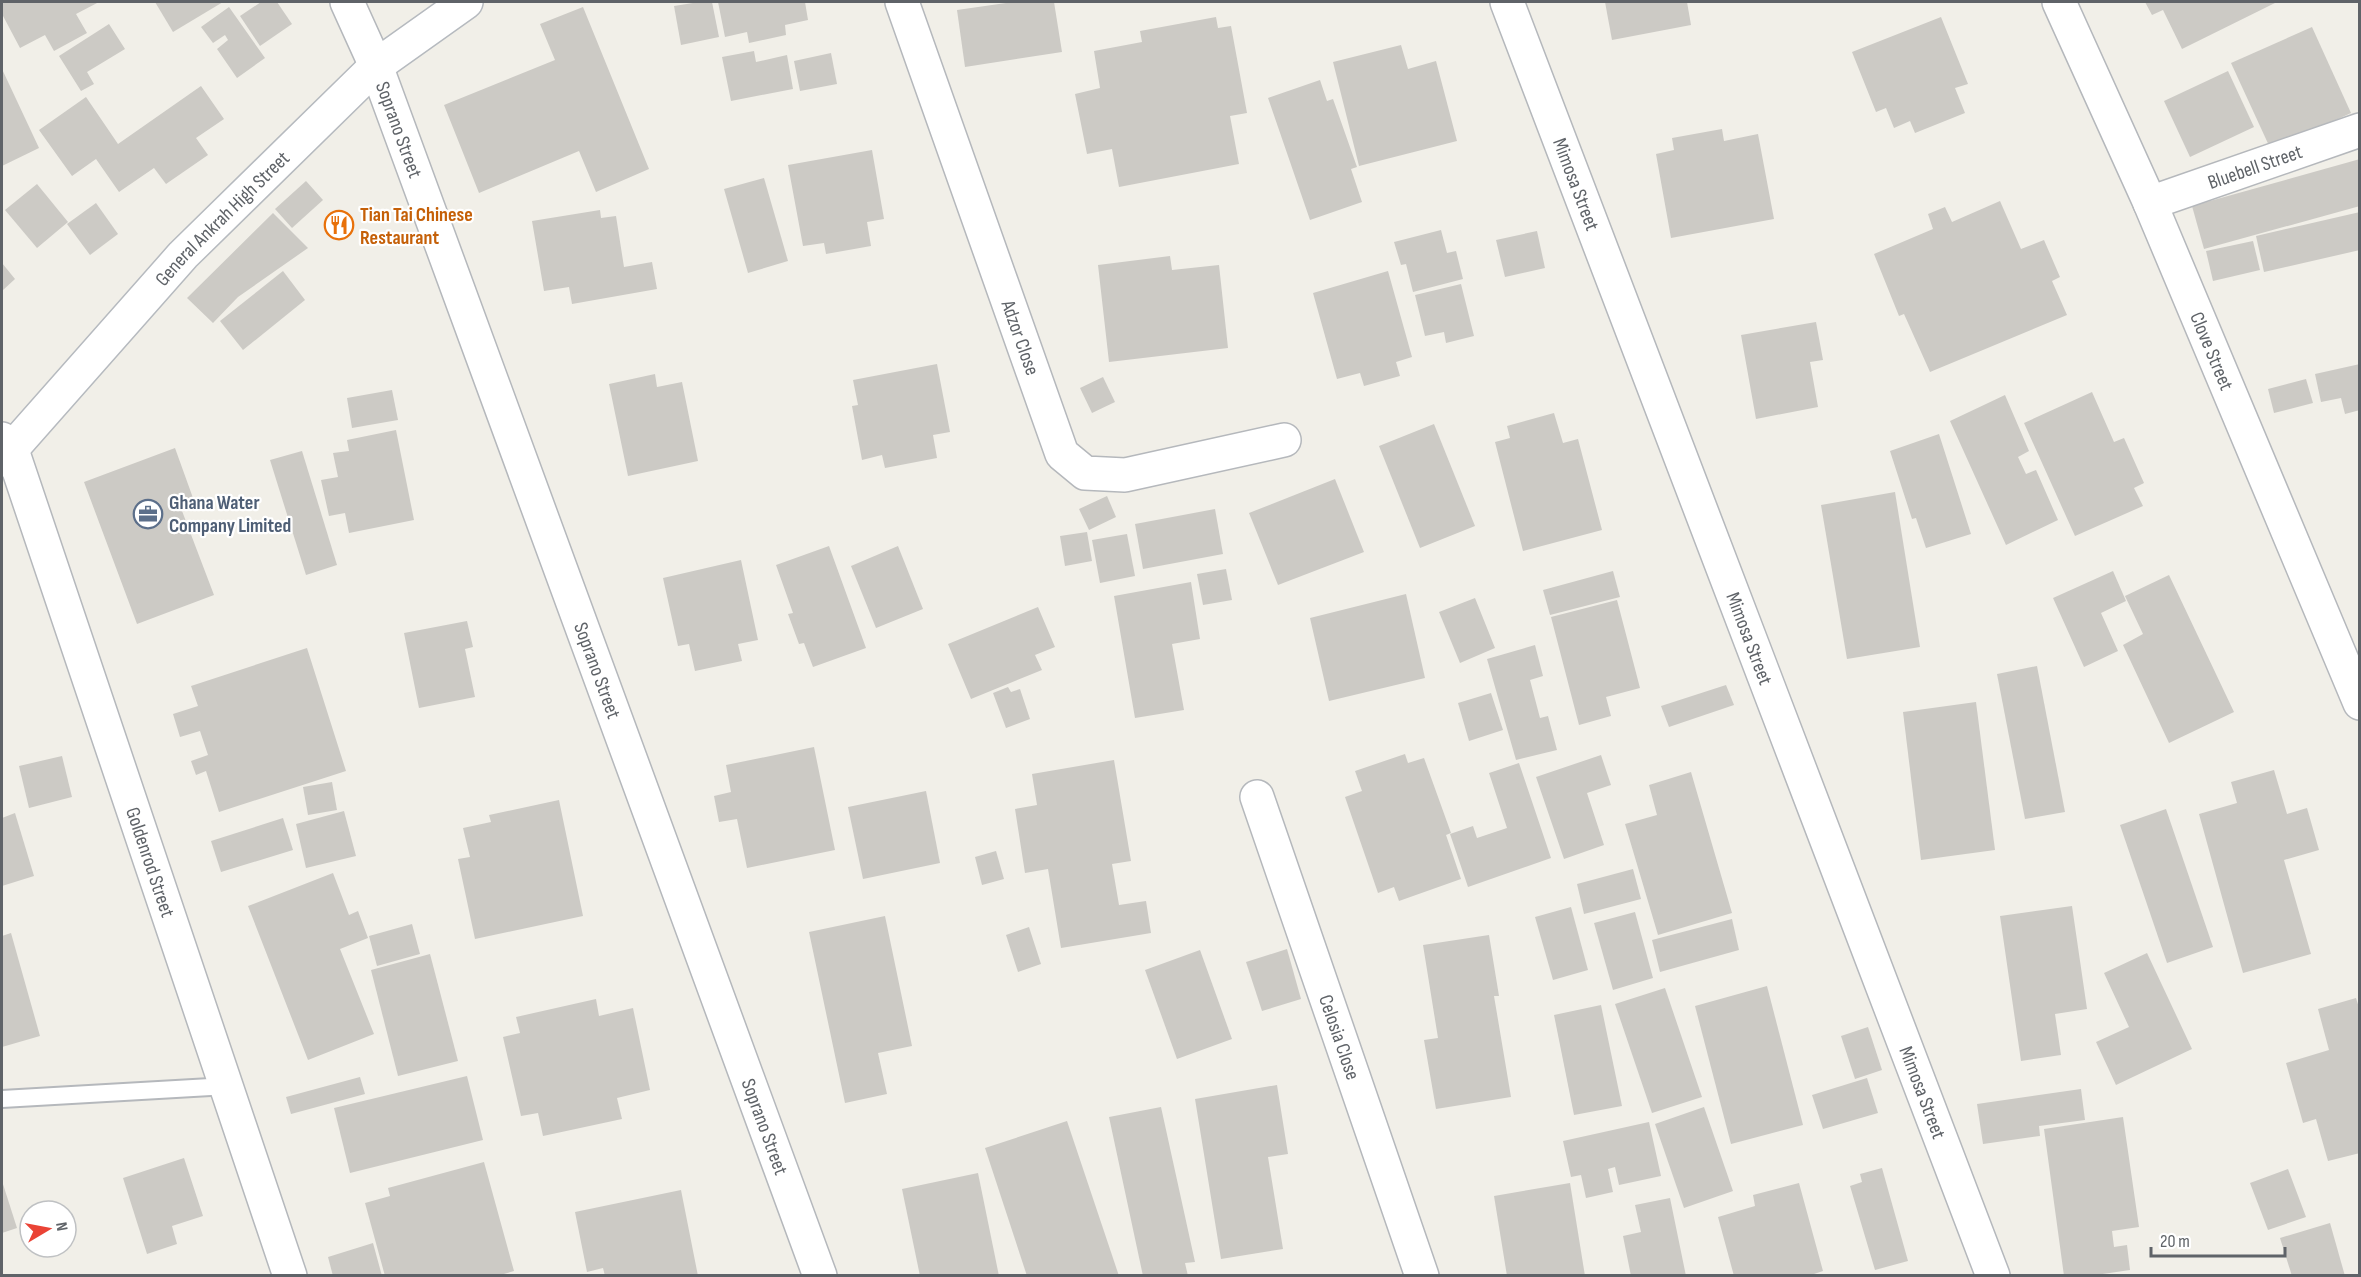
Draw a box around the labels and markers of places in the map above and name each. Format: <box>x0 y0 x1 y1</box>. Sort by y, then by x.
place label: Tian Tai Chinese Restaurant <box>360 203 473 250</box>
restaurant icon: Tian Tai Chinese Restaurant <box>323 209 355 241</box>
place label: Ghana Water Company Limited <box>169 491 291 538</box>
office icon: Ghana Water Company Limited <box>132 498 164 530</box>

